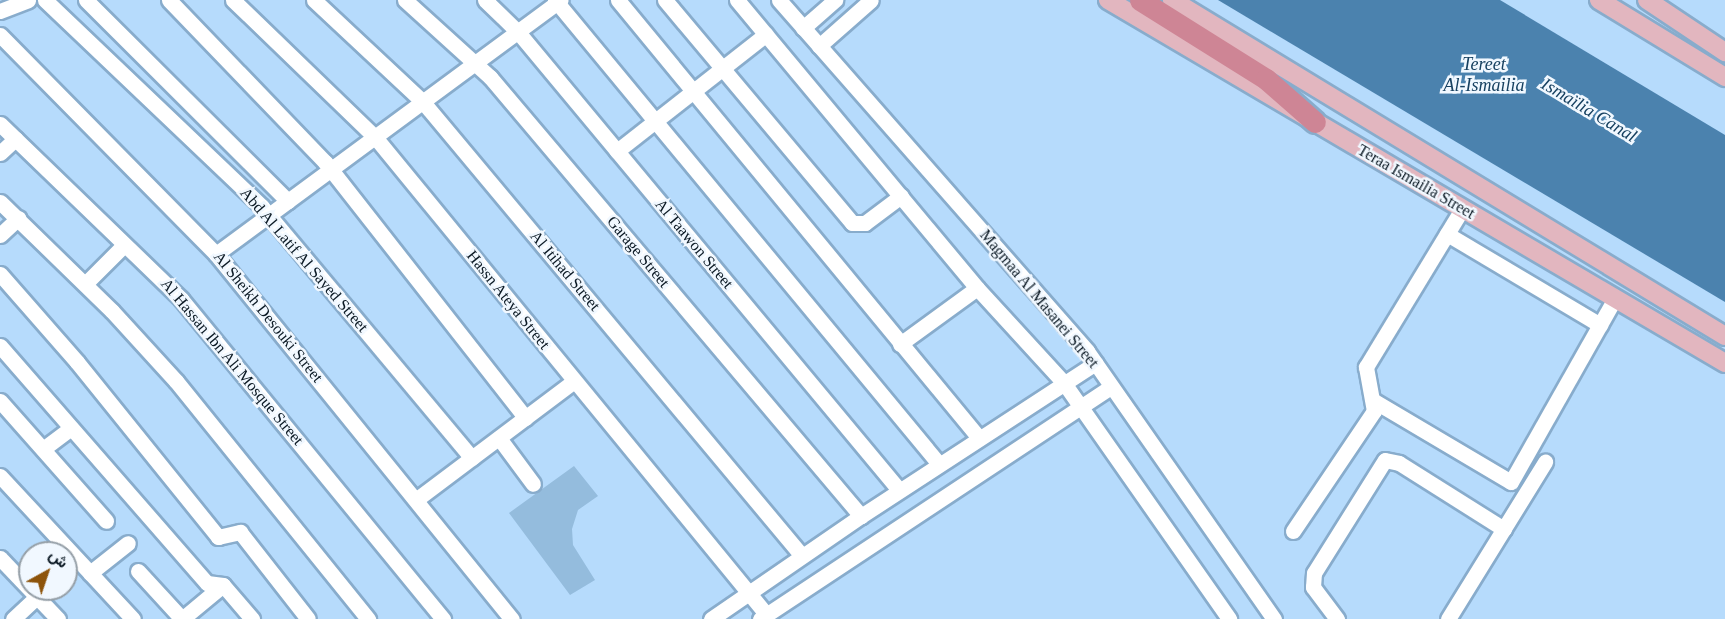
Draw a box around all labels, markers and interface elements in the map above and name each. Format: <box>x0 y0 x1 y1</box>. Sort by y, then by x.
water label: Tereet Al-Ismailia <box>1444 54 1524 97</box>
water label: Ismaïlia Canal <box>1537 73 1641 147</box>
street label: Teraa Ismailia Street <box>1354 141 1478 223</box>
street label: Abd Al Latif Al Sayed Street <box>235 183 373 337</box>
street label: Al Taawon Street <box>651 195 737 293</box>
street label: Garage Street <box>603 212 673 292</box>
street label: Magmaa Al Masanei Street <box>975 226 1103 372</box>
street label: Al Itihad Street <box>526 227 604 315</box>
street label: Hassn Ateya Street <box>462 246 554 354</box>
street label: Al Sheikh Desouki Street <box>209 248 327 386</box>
street label: Al Hassan Ibn Ali Mosque Street <box>156 274 308 450</box>
north arrow <box>18 541 78 601</box>
text: ش <box>46 546 71 571</box>

